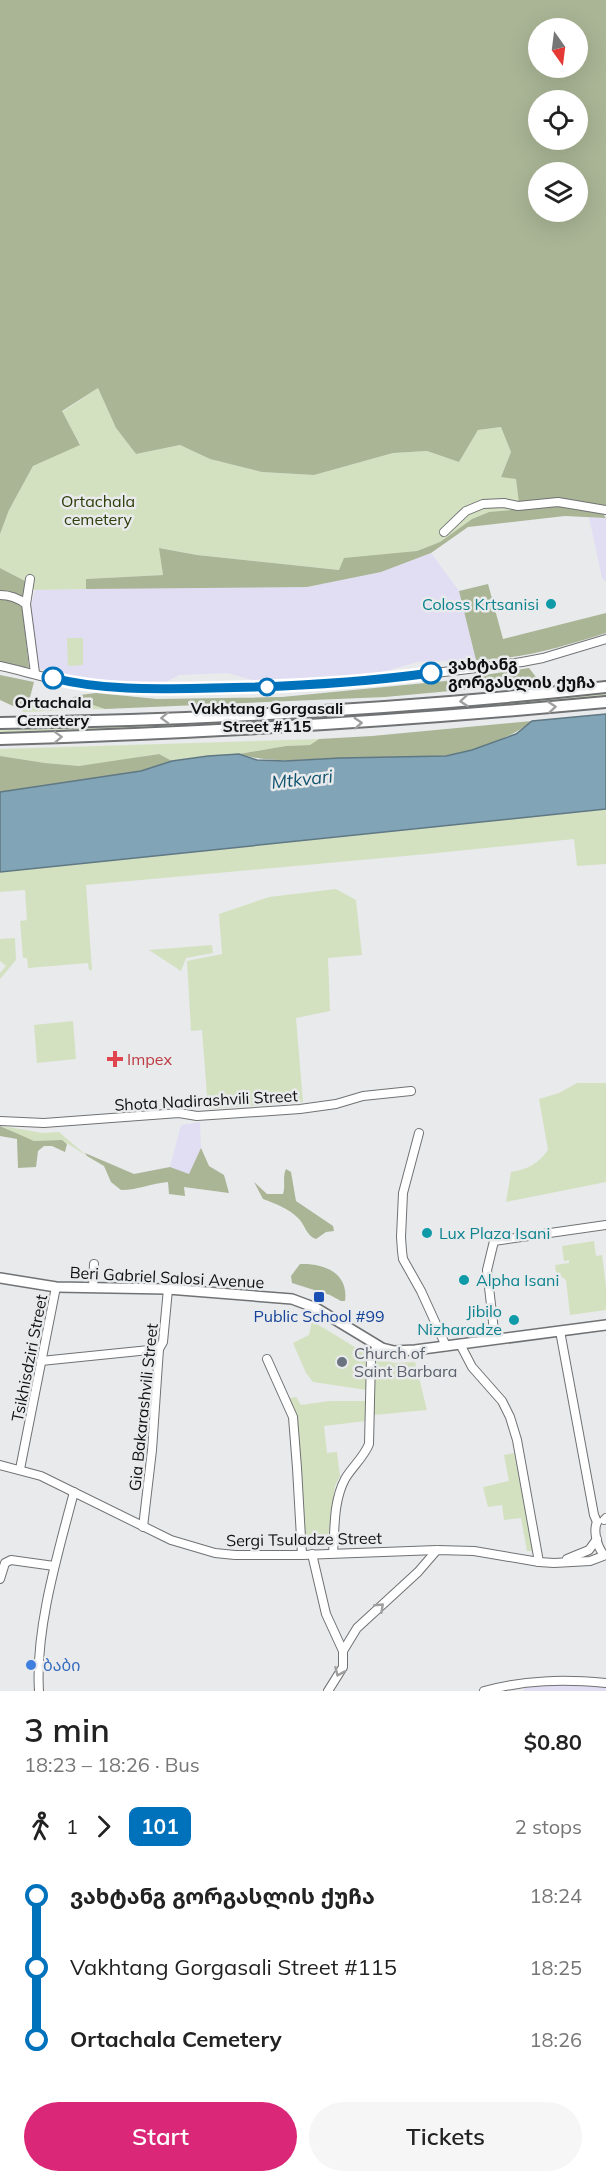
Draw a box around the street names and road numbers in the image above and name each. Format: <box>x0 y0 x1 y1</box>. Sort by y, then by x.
street label: Shota Nadirashvili Street <box>114 1085 299 1115</box>
street label: Beri Gabriel Salosi Avenue <box>69 1262 265 1292</box>
street label: Tsikhisdziri Street <box>7 1292 51 1423</box>
street label: Gia Bakarashvili Street <box>124 1322 162 1492</box>
street label: Sergi Tsuladze Street <box>226 1528 383 1550</box>

